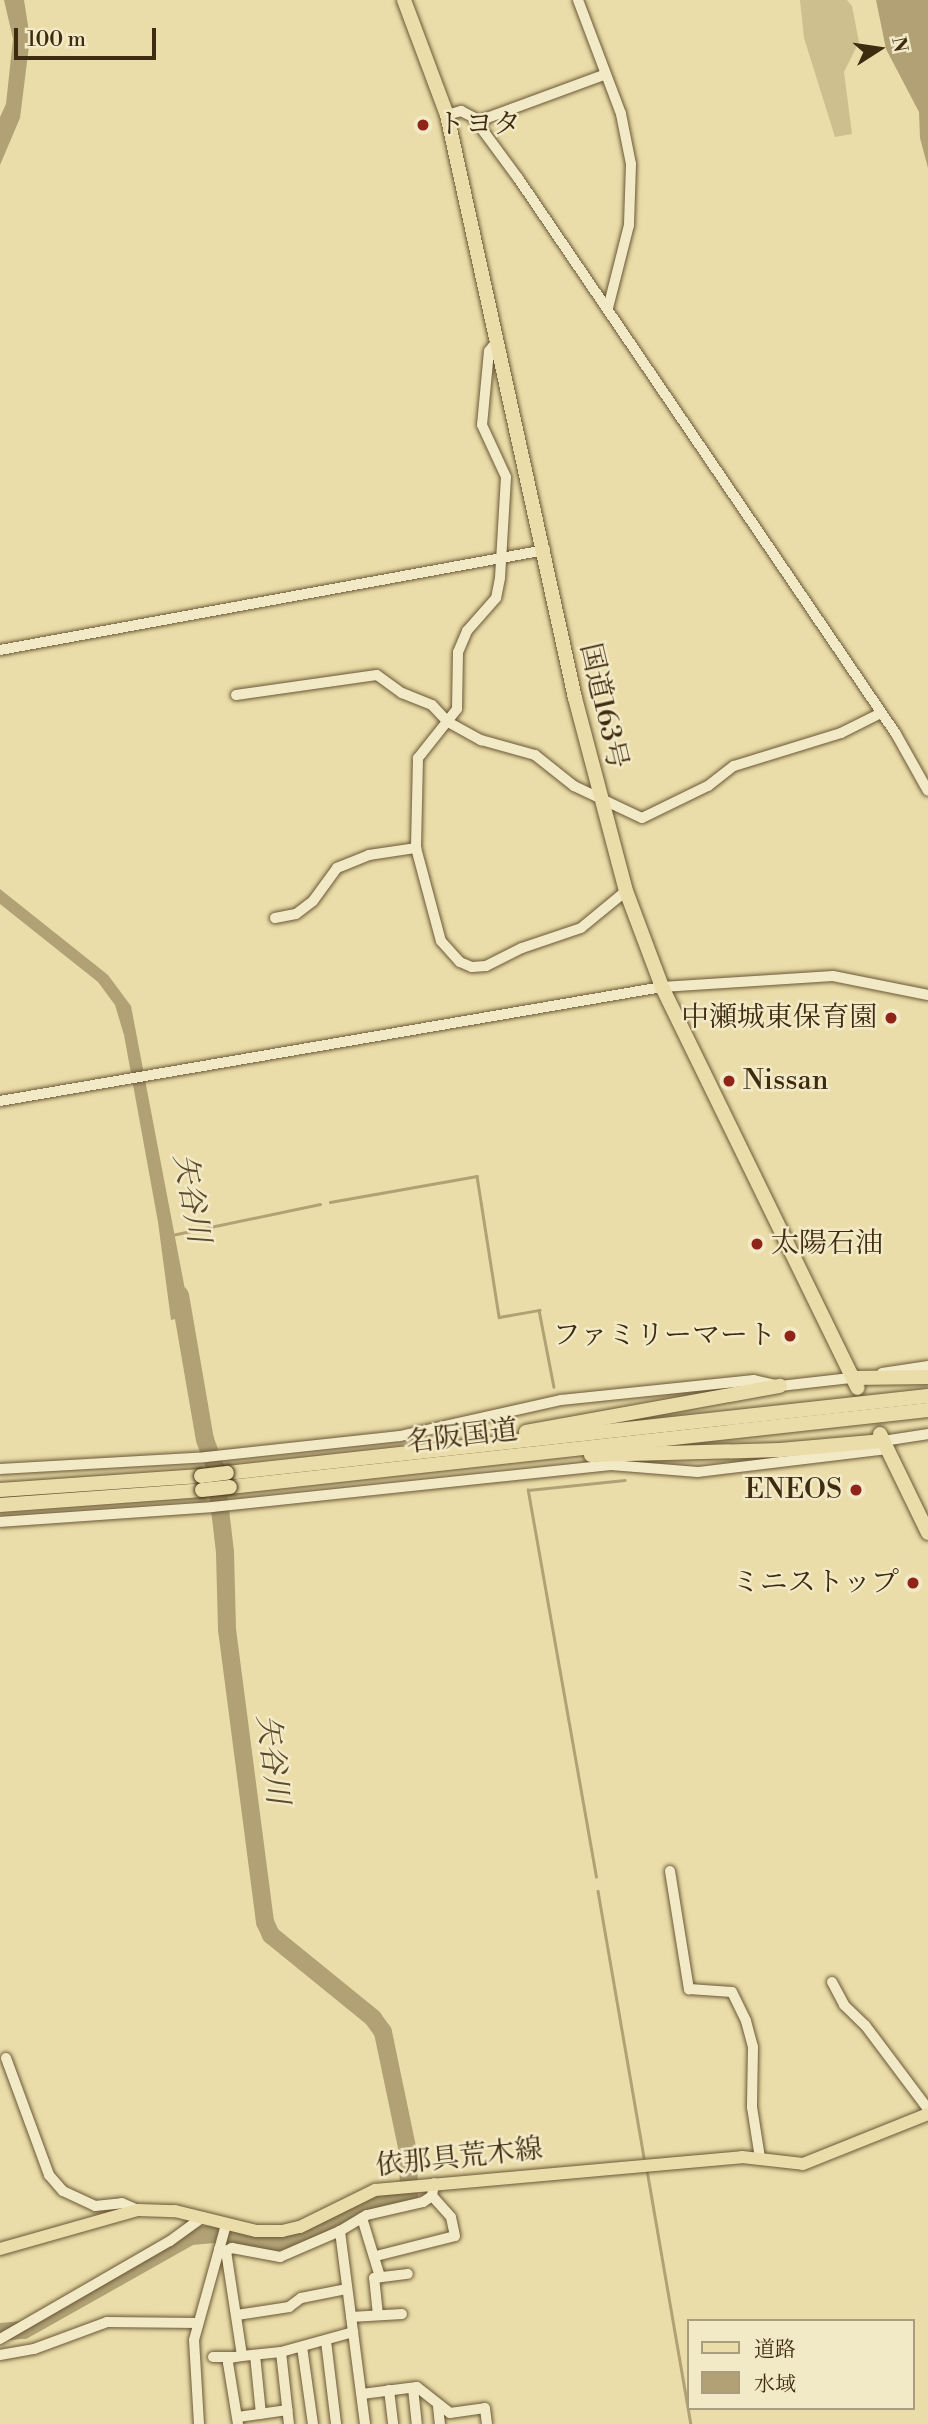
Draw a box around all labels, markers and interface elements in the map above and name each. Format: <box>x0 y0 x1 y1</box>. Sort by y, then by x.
scale bar <box>18 14 159 58</box>
north arrow <box>844 14 914 84</box>
text: 100 m <box>27 27 86 53</box>
text: N <box>886 35 913 54</box>
place label: トヨタ <box>437 108 521 142</box>
marker: トヨタ <box>415 117 431 133</box>
street label: 国道163号 <box>572 640 634 772</box>
place label: 中瀬城東保育園 <box>681 1001 877 1035</box>
marker: 中瀬城東保育園 <box>883 1010 899 1026</box>
place label: Nissan <box>743 1064 828 1098</box>
marker: Nissan <box>721 1073 737 1089</box>
water label: 矢谷川 <box>165 1151 217 1245</box>
place label: 太陽石油 <box>771 1227 883 1261</box>
marker: 太陽石油 <box>749 1236 765 1252</box>
place label: ファミリーマート <box>552 1319 776 1353</box>
marker: ファミリーマート <box>782 1328 798 1344</box>
street label: 名阪国道 <box>404 1414 520 1460</box>
place label: ENEOS <box>745 1473 842 1507</box>
marker: ENEOS <box>848 1482 864 1498</box>
place label: ミニストップ <box>731 1566 899 1600</box>
marker: ミニストップ <box>905 1575 921 1591</box>
water label: 矢谷川 <box>249 1712 295 1806</box>
street label: 依那具荒木線 <box>374 2133 544 2183</box>
legend <box>687 2319 914 2410</box>
text: 道路 <box>754 2337 796 2363</box>
text: 水域 <box>754 2372 796 2398</box>

